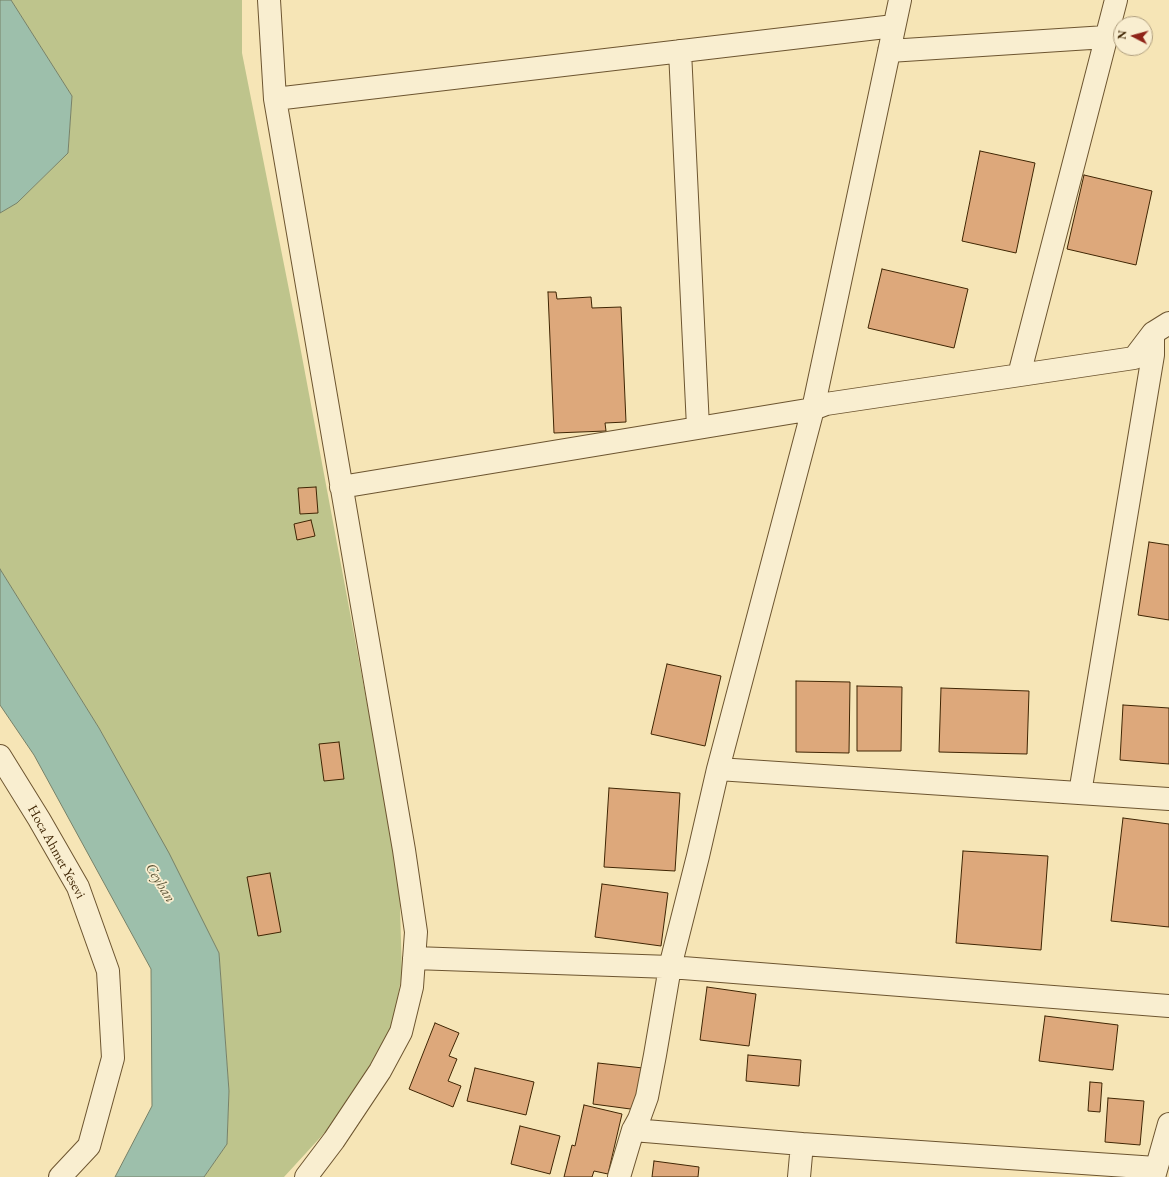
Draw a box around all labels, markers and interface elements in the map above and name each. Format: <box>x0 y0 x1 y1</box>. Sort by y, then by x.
north arrow <box>1113 16 1153 56</box>
text: N <box>1115 30 1129 40</box>
street label: Hoca Ahmet Yesevi <box>23 802 89 902</box>
water label: Ceyhan <box>141 860 179 906</box>

